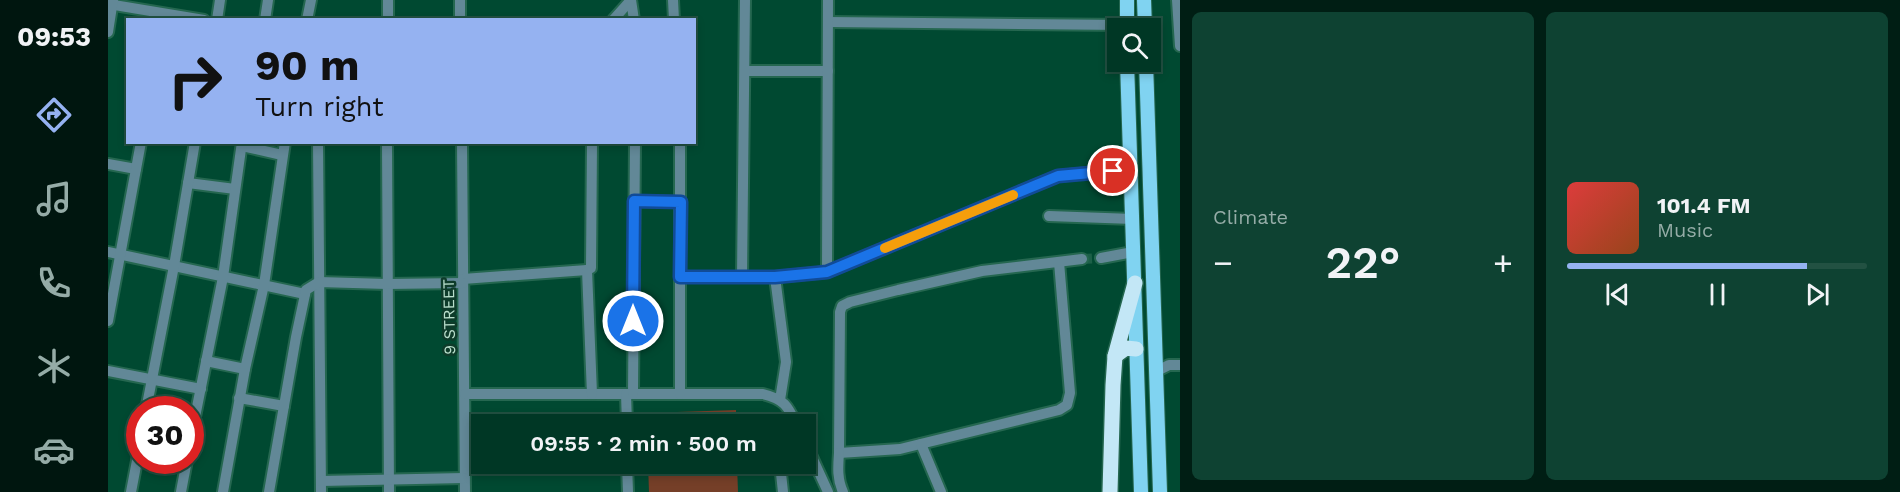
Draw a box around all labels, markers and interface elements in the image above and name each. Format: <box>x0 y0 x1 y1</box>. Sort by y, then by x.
map controls <box>1107 18 1161 72</box>
button: search <box>1107 18 1161 72</box>
text: 09:53 <box>17 21 91 53</box>
text: 90 m <box>255 41 359 90</box>
icon: right <box>156 42 234 120</box>
text: Turn right <box>255 91 384 123</box>
icon: directions <box>33 94 75 136</box>
pin <box>1087 145 1138 196</box>
icon: arrive <box>1096 154 1129 187</box>
icon: music <box>33 178 75 220</box>
text: 101.4 FM <box>1657 193 1750 218</box>
text: Climate <box>1213 205 1288 229</box>
text: Music <box>1657 218 1713 242</box>
text: 22° <box>1326 236 1400 289</box>
text: − <box>1213 243 1233 282</box>
text: + <box>1493 243 1513 282</box>
icon: phone <box>33 262 75 304</box>
icon: previous <box>1601 278 1634 311</box>
icon: pause <box>1701 278 1734 311</box>
icon: next <box>1801 278 1834 311</box>
street label: 9 STREET <box>439 279 459 355</box>
position arrow <box>601 289 665 353</box>
icon: climate <box>33 345 75 387</box>
speed limit sign: 30 <box>126 396 204 474</box>
icon: car <box>33 429 75 471</box>
text: 09:55 · 2 min · 500 m <box>530 431 757 456</box>

